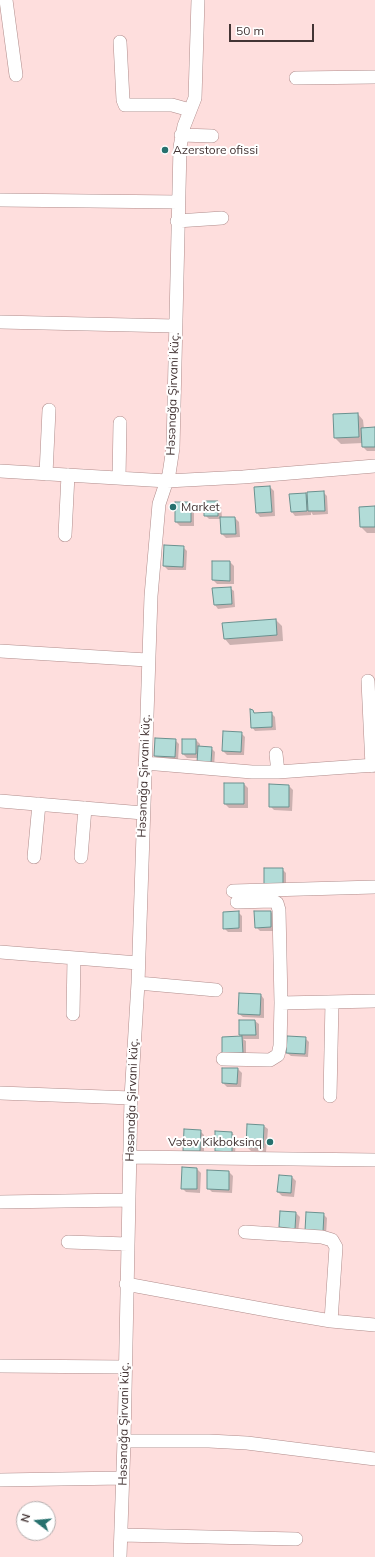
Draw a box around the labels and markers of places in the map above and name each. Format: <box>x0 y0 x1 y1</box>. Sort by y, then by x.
place label: Azerstore ofissi <box>173 143 258 157</box>
marker: Azerstore ofissi <box>160 145 170 155</box>
place label: Market <box>181 500 220 514</box>
marker: Market <box>168 502 178 512</box>
place label: Vətəv Kikboksinq <box>168 1135 262 1149</box>
marker: Vətəv Kikboksinq <box>265 1137 275 1147</box>

